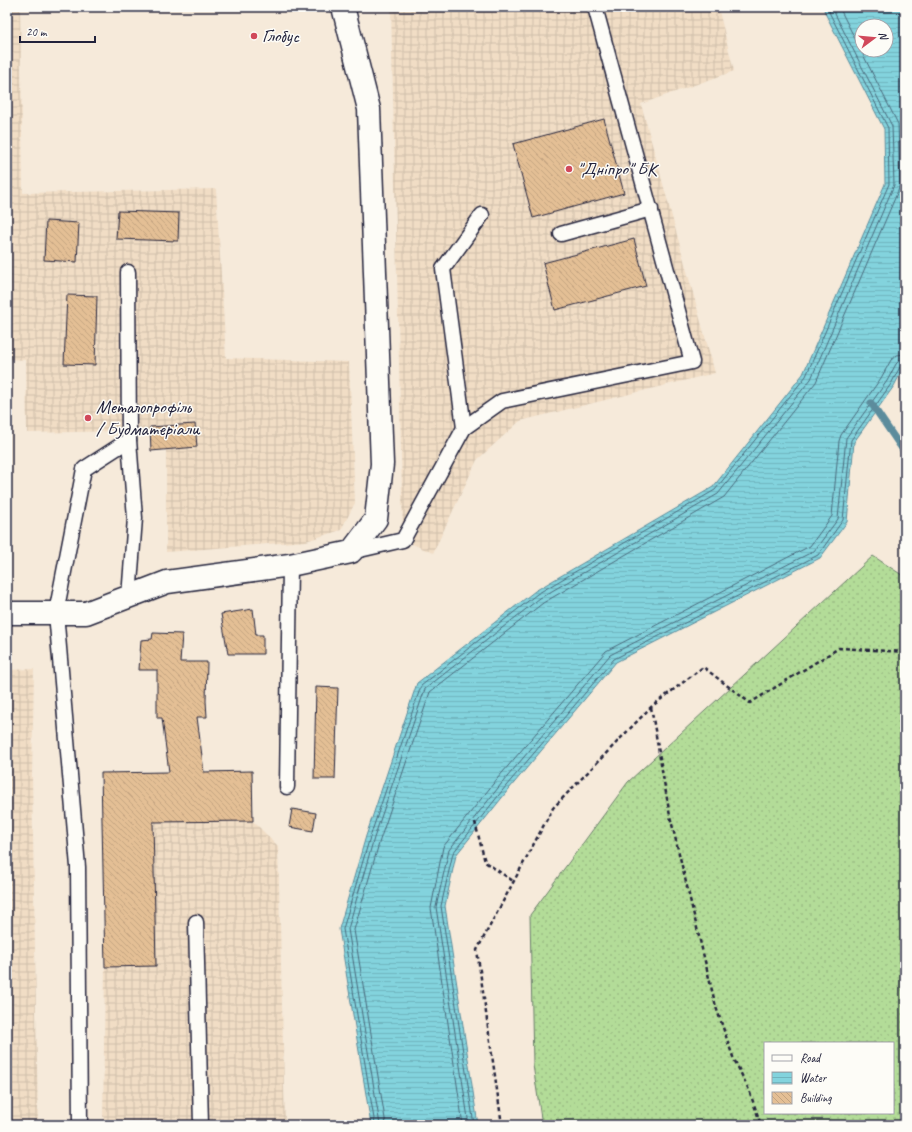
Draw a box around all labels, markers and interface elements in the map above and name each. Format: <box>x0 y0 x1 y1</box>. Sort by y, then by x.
scale bar <box>20 18 95 44</box>
north arrow <box>854 18 894 58</box>
text: 20 m <box>26 24 48 40</box>
place label: Глобус <box>262 24 300 48</box>
text: N <box>876 30 892 43</box>
marker: Глобус <box>249 31 259 41</box>
place label: "Дніпро" БК <box>577 157 660 181</box>
marker: "Дніпро" БК <box>564 164 574 174</box>
place label: Металопрофіль / Будматеріали <box>96 395 201 441</box>
marker: Металопрофіль / Будматеріали <box>83 413 93 423</box>
legend <box>764 1042 894 1114</box>
text: Road <box>800 1050 822 1066</box>
text: Water <box>800 1070 828 1086</box>
text: Building <box>800 1090 832 1106</box>

